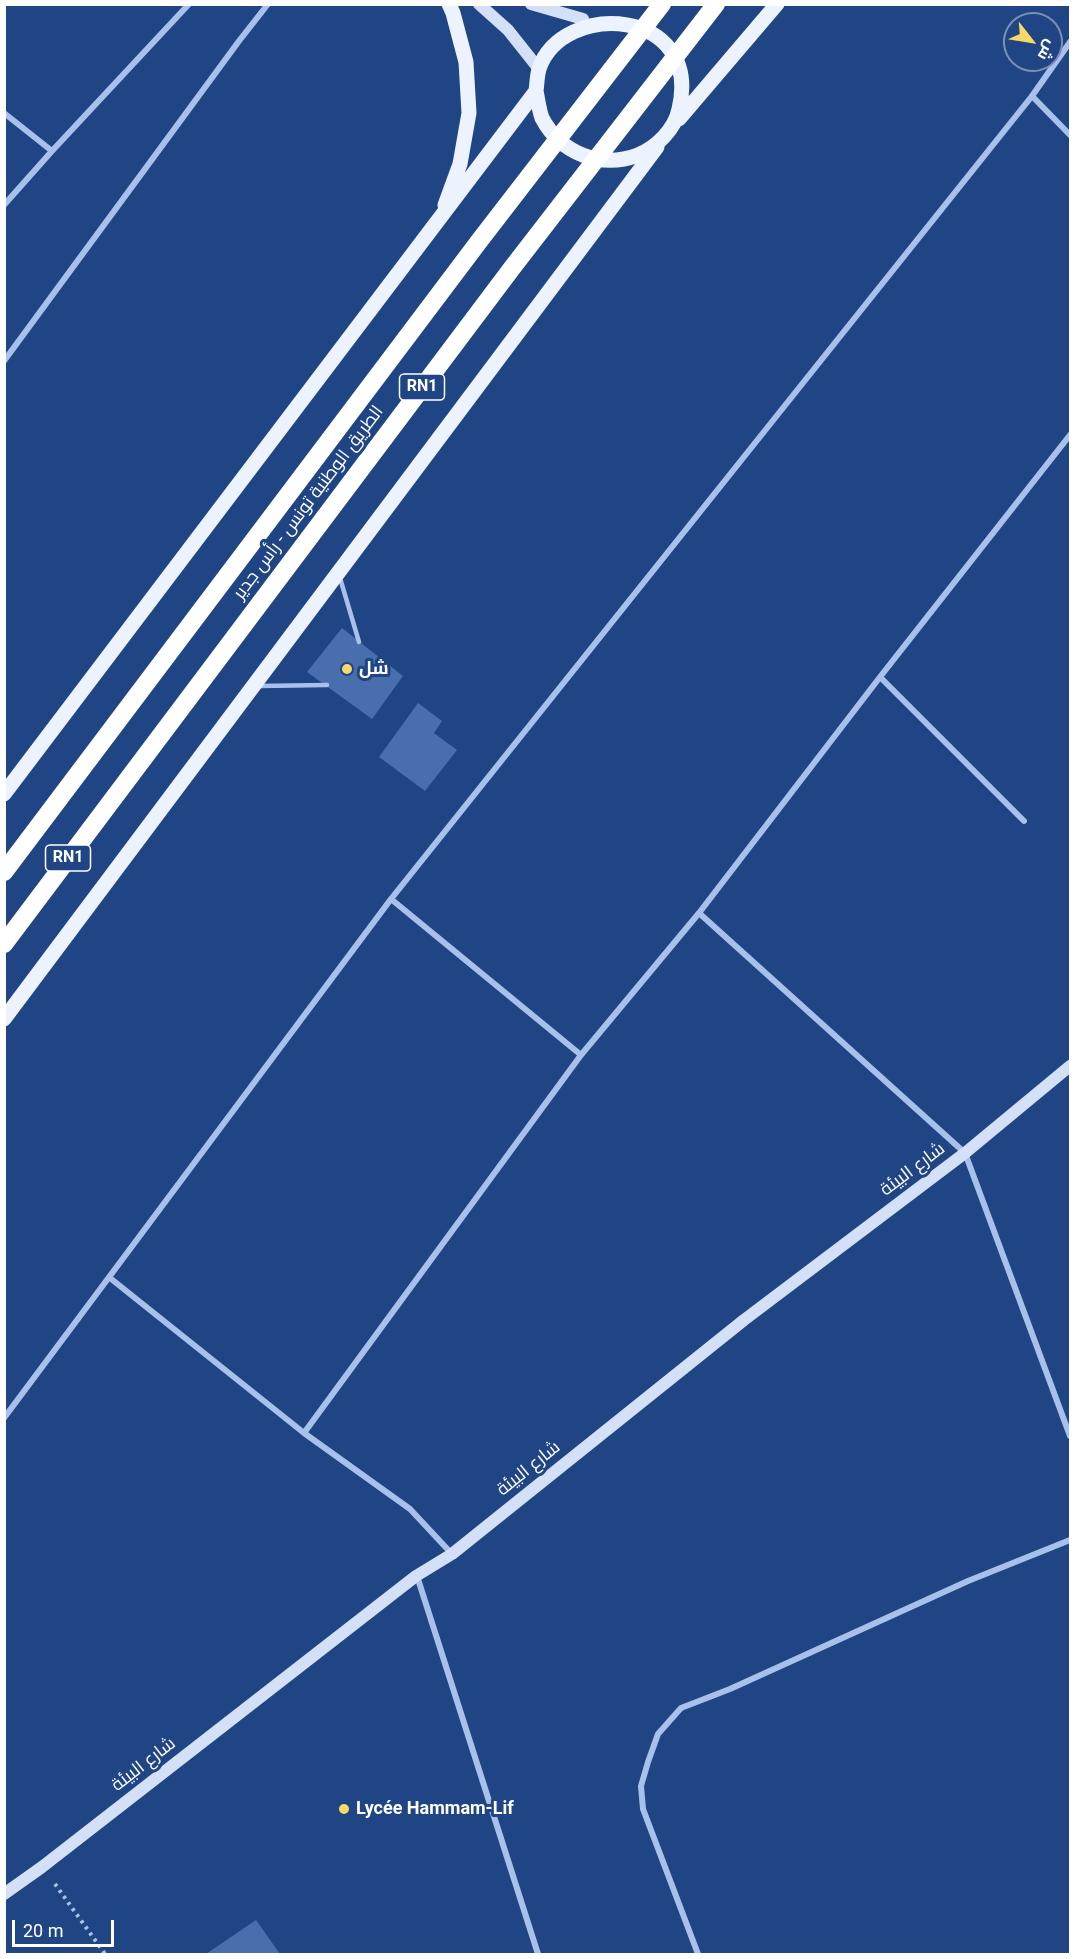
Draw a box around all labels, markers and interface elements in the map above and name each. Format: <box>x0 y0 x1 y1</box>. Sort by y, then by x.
north arrow <box>1003 12 1063 72</box>
text: ش <box>1034 37 1061 64</box>
road number: RN1 <box>400 374 444 400</box>
street label: الطريق الوطنية تونس - رأس جدير <box>229 402 389 604</box>
place label: شل <box>359 658 389 680</box>
marker: شل <box>340 662 354 676</box>
road number: RN1 <box>46 845 90 871</box>
street label: شارع البيئة <box>876 1139 950 1201</box>
street label: شارع البيئة <box>493 1437 565 1501</box>
street label: شارع البيئة <box>108 1733 180 1797</box>
place label: Lycée Hammam-Lif <box>356 1798 514 1820</box>
marker: Lycée Hammam-Lif <box>337 1802 351 1816</box>
scale bar <box>15 1908 117 1946</box>
text: 20 m <box>23 1920 63 1941</box>

